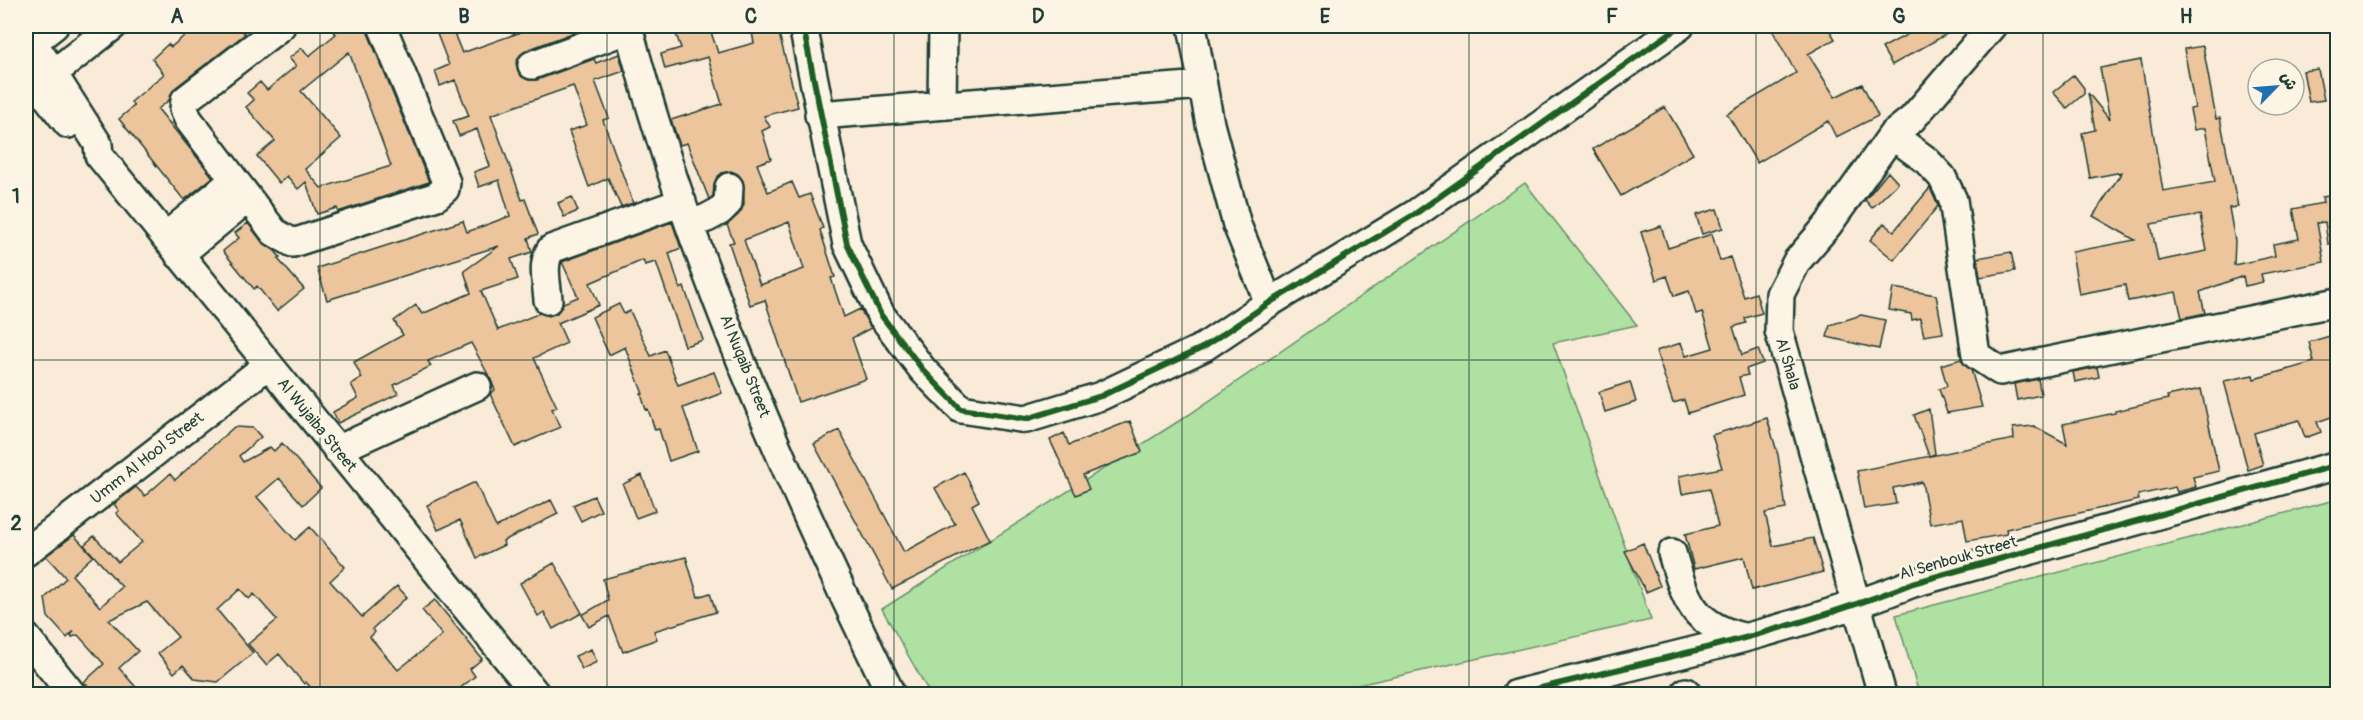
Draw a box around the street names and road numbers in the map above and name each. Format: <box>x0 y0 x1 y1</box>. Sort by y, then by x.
street label: Al Nuqaib Street <box>715 312 775 421</box>
street label: Al Shala <box>1771 336 1805 392</box>
street label: Al Wujaiba Street <box>273 374 361 477</box>
street label: Umm Al Hool Street <box>86 407 208 508</box>
street label: Al Senbouk Street <box>1897 531 2020 584</box>

